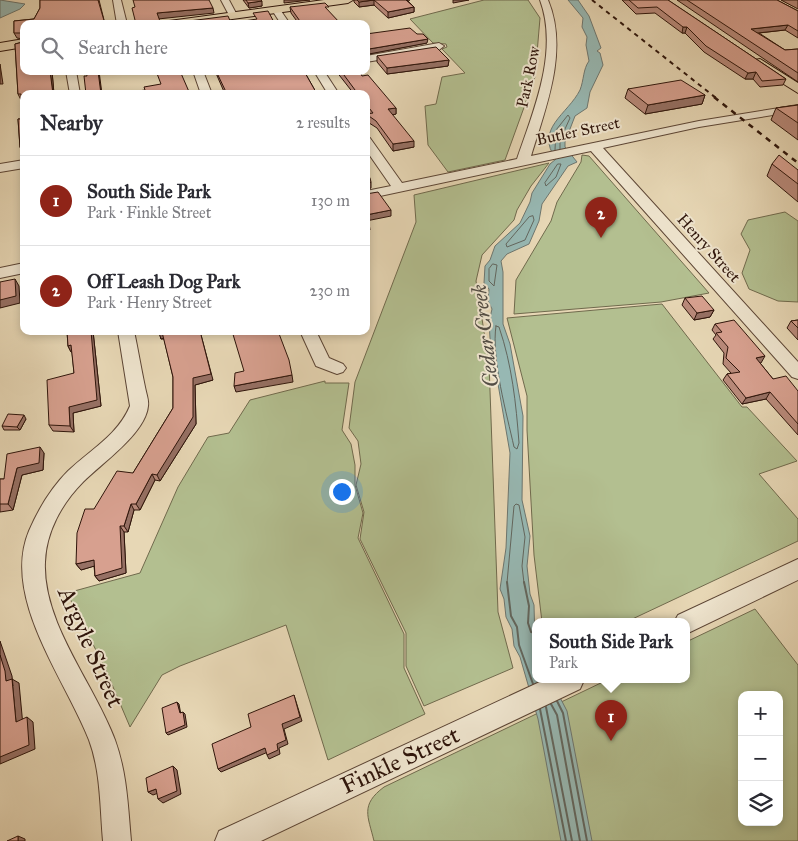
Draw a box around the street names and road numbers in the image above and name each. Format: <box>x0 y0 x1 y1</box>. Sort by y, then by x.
street label: Park Row <box>512 44 544 109</box>
street label: Butler Street <box>534 113 622 149</box>
street label: Henry Street <box>673 210 745 286</box>
street label: Argyle Street <box>51 581 131 712</box>
street label: Finkle Street <box>336 719 465 801</box>

